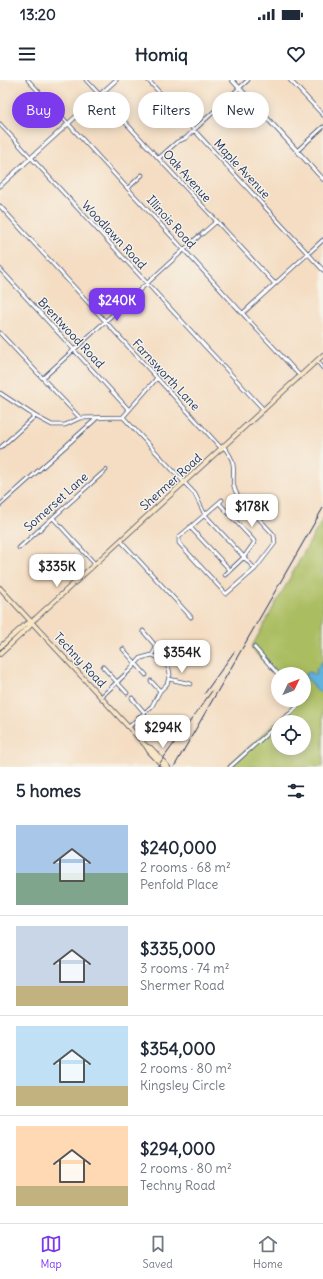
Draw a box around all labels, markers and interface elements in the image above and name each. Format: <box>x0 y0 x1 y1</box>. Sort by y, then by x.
text: 13:20 <box>20 5 56 24</box>
icon: menu <box>16 43 38 65</box>
text: Homiq <box>135 43 188 66</box>
icon: heart <box>285 43 307 65</box>
chip: Buy <box>12 92 65 128</box>
chip: Rent <box>73 92 130 128</box>
chip: Filters <box>138 92 204 128</box>
chip: New <box>212 92 269 128</box>
street label: Maple Avenue <box>211 136 274 201</box>
street label: Oak Avenue <box>160 146 215 205</box>
street label: Illinois Road <box>144 192 199 251</box>
street label: Woodlawn Road <box>79 197 150 272</box>
pin: $240K <box>89 288 145 322</box>
text: $240K <box>98 292 136 309</box>
street label: Brentwood Road <box>35 294 108 371</box>
street label: Farnsworth Lane <box>130 336 203 413</box>
street label: Shermer Road <box>137 450 205 513</box>
street label: Somerset Lane <box>21 469 91 534</box>
pin: $178K <box>224 494 280 528</box>
text: $178K <box>235 498 269 515</box>
pin: $335K <box>29 554 85 588</box>
text: $335K <box>38 558 76 575</box>
street label: Techny Road <box>51 629 110 690</box>
pin: $354K <box>154 640 210 674</box>
text: $354K <box>163 644 201 661</box>
north arrow <box>271 667 311 707</box>
map controls <box>271 667 311 755</box>
pin: $294K <box>135 715 191 749</box>
button: locate <box>271 715 311 755</box>
text: $294K <box>144 719 182 736</box>
text: 5 homes <box>16 780 81 802</box>
icon: filters <box>285 780 307 802</box>
text: $240,000 <box>140 837 217 859</box>
icon: home <box>48 841 96 889</box>
text: 2 rooms · 68 m² <box>140 859 231 876</box>
text: Penfold Place <box>140 876 218 893</box>
text: $335,000 <box>140 938 216 960</box>
icon: home <box>48 942 96 990</box>
text: 3 rooms · 74 m² <box>140 960 230 977</box>
text: Shermer Road <box>140 977 224 994</box>
text: $354,000 <box>140 1038 216 1060</box>
icon: home <box>48 1042 96 1090</box>
text: 2 rooms · 80 m² <box>140 1060 232 1077</box>
text: Kingsley Circle <box>140 1077 225 1094</box>
text: $294,000 <box>140 1138 215 1160</box>
icon: home <box>48 1142 96 1190</box>
text: 2 rooms · 80 m² <box>140 1160 232 1177</box>
text: Techny Road <box>140 1177 215 1194</box>
tab: Map <box>40 1233 62 1271</box>
tab: Saved <box>143 1233 173 1271</box>
tab: Home <box>253 1233 283 1271</box>

